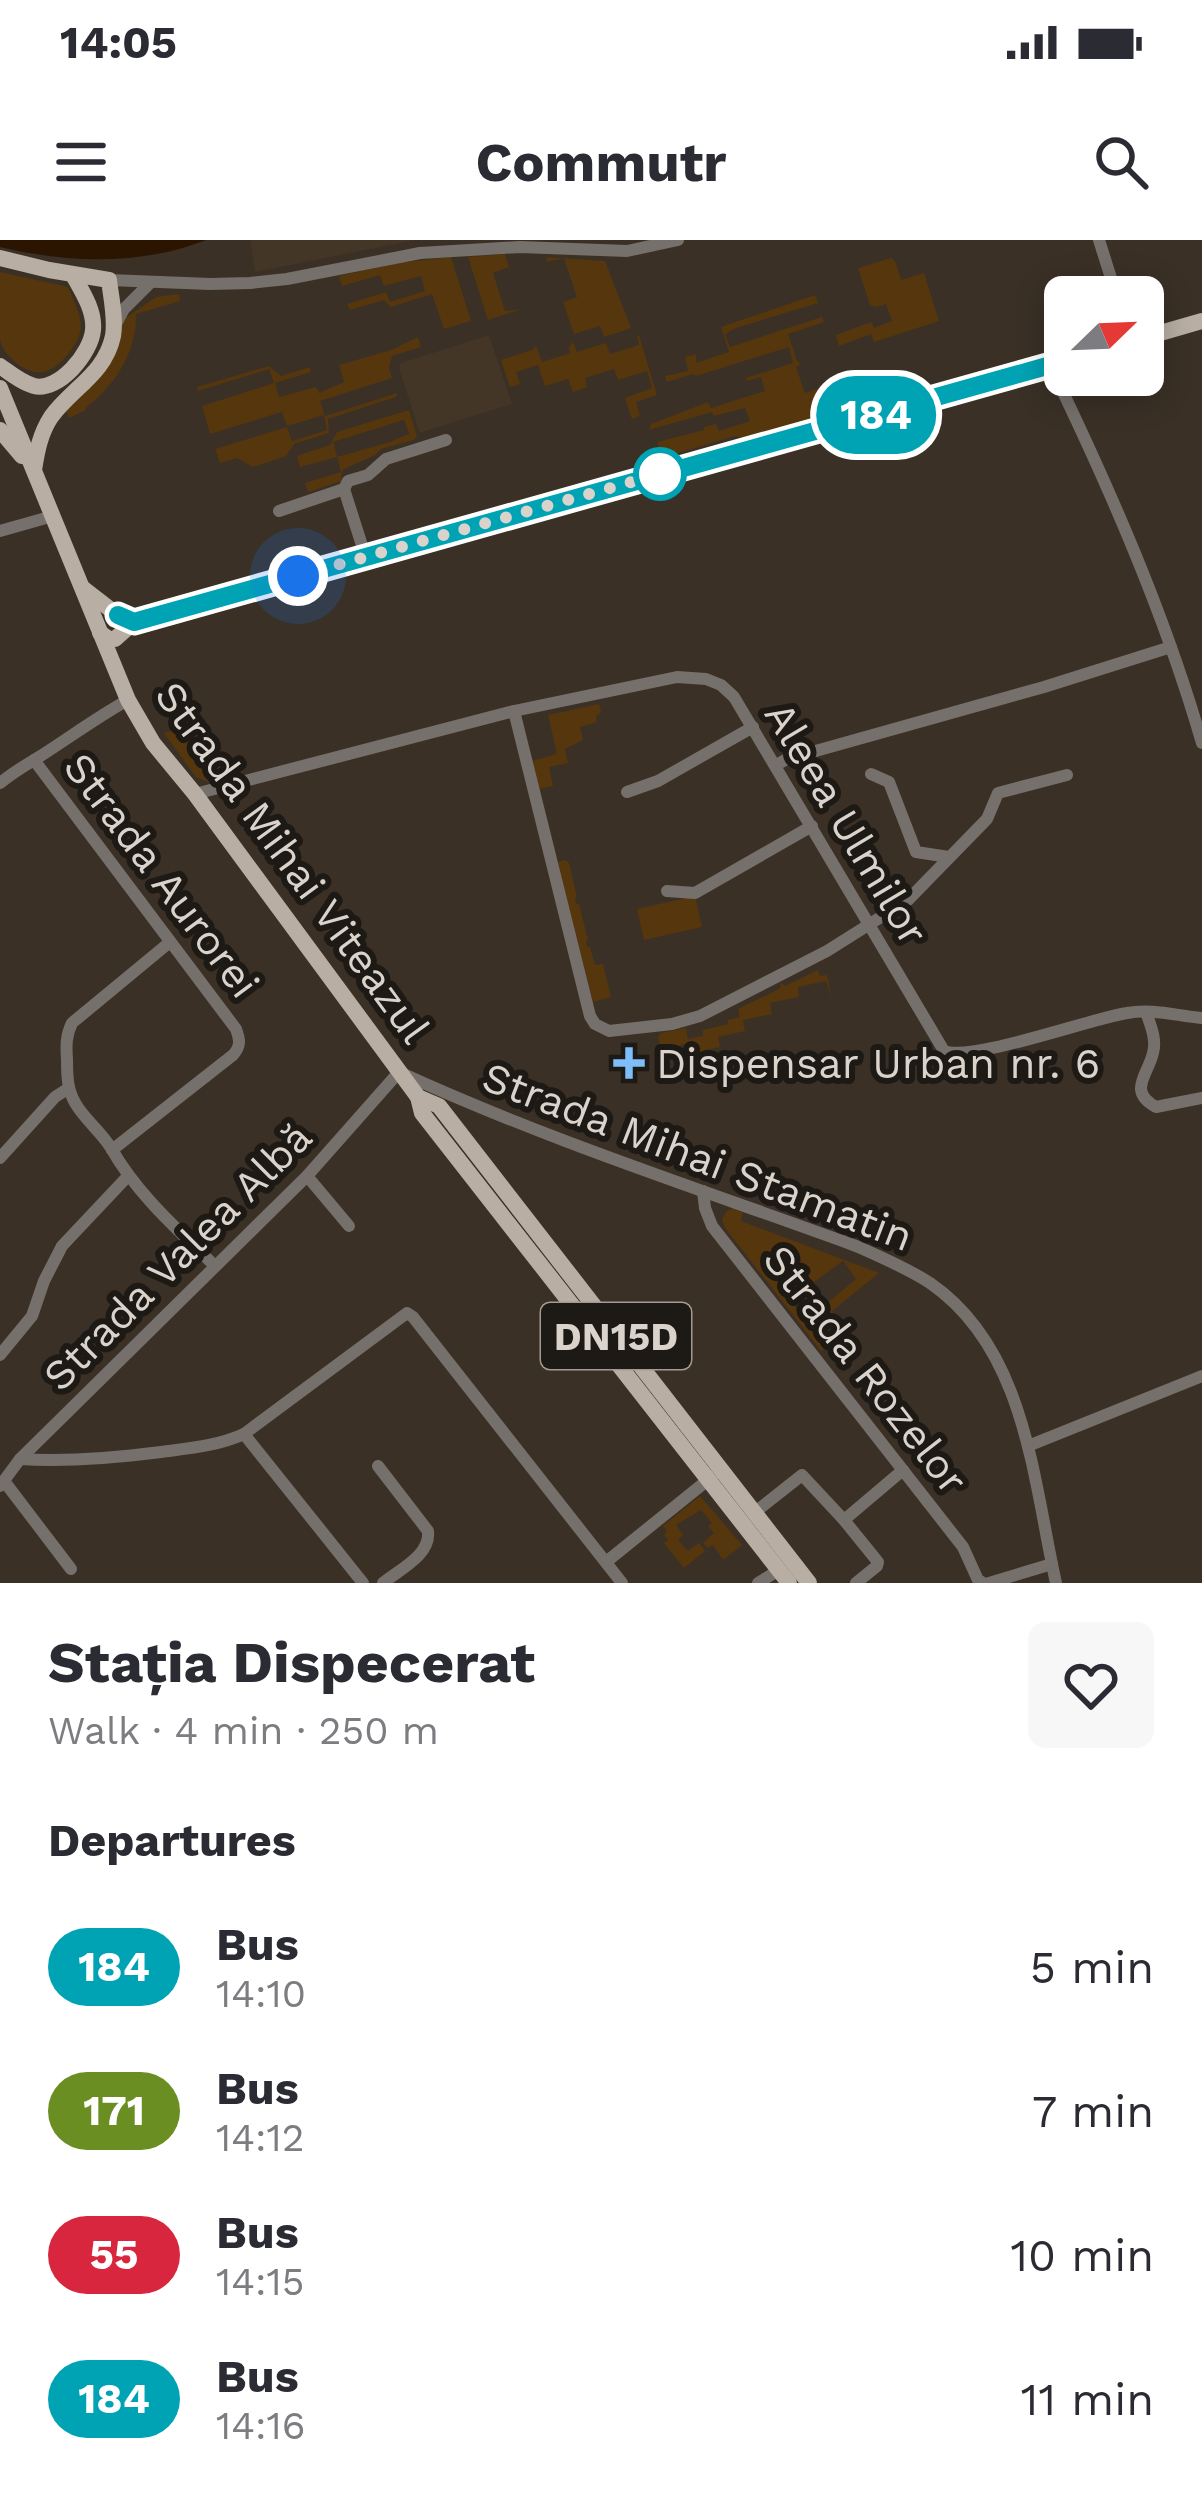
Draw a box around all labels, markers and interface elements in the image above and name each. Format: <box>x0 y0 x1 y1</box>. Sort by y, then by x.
text: 14:05 <box>60 16 177 69</box>
icon: menu <box>48 129 114 195</box>
icon: search <box>1088 129 1154 195</box>
text: Commutr <box>476 131 727 194</box>
north arrow <box>1044 276 1164 396</box>
map controls <box>1044 276 1164 396</box>
line badge: 184 <box>807 376 945 454</box>
text: 184 <box>840 390 912 439</box>
unlabelled marker <box>635 449 685 499</box>
your location <box>268 546 328 606</box>
street label: Strada Mihai Viteazul <box>145 672 440 1053</box>
street label: Aleea Ulmilor <box>755 693 938 954</box>
street label: Strada Aurorei <box>54 743 269 1007</box>
place label: Dispensar Urban nr. 6 <box>656 1039 1100 1088</box>
marker: Dispensar Urban nr. 6 <box>613 1047 645 1079</box>
street label: Strada Mihai Stamatin <box>476 1052 920 1261</box>
street label: Strada Valea Albă <box>33 1112 321 1400</box>
street label: Strada Rozelor <box>753 1235 978 1503</box>
road number: DN15D <box>541 1303 691 1369</box>
button: heart <box>1028 1622 1154 1748</box>
text: Stația Dispecerat <box>48 1629 535 1696</box>
text: Walk · 4 min · 250 m <box>48 1708 439 1753</box>
text: Departures <box>48 1814 296 1867</box>
text: Bus <box>216 1918 299 1971</box>
text: 5 min <box>1030 1941 1154 1994</box>
text: 184 <box>78 1942 150 1991</box>
text: 14:10 <box>216 1971 306 2016</box>
text: Bus <box>216 2062 299 2115</box>
text: 7 min <box>1032 2085 1154 2138</box>
text: 171 <box>83 2086 145 2135</box>
text: 14:12 <box>216 2115 305 2160</box>
text: Bus <box>216 2206 299 2259</box>
text: 10 min <box>1010 2229 1154 2282</box>
text: 55 <box>90 2230 138 2279</box>
text: 14:15 <box>216 2259 305 2304</box>
text: Bus <box>216 2350 299 2403</box>
text: 11 min <box>1021 2373 1154 2426</box>
text: 184 <box>78 2374 150 2423</box>
text: 14:16 <box>216 2403 306 2448</box>

